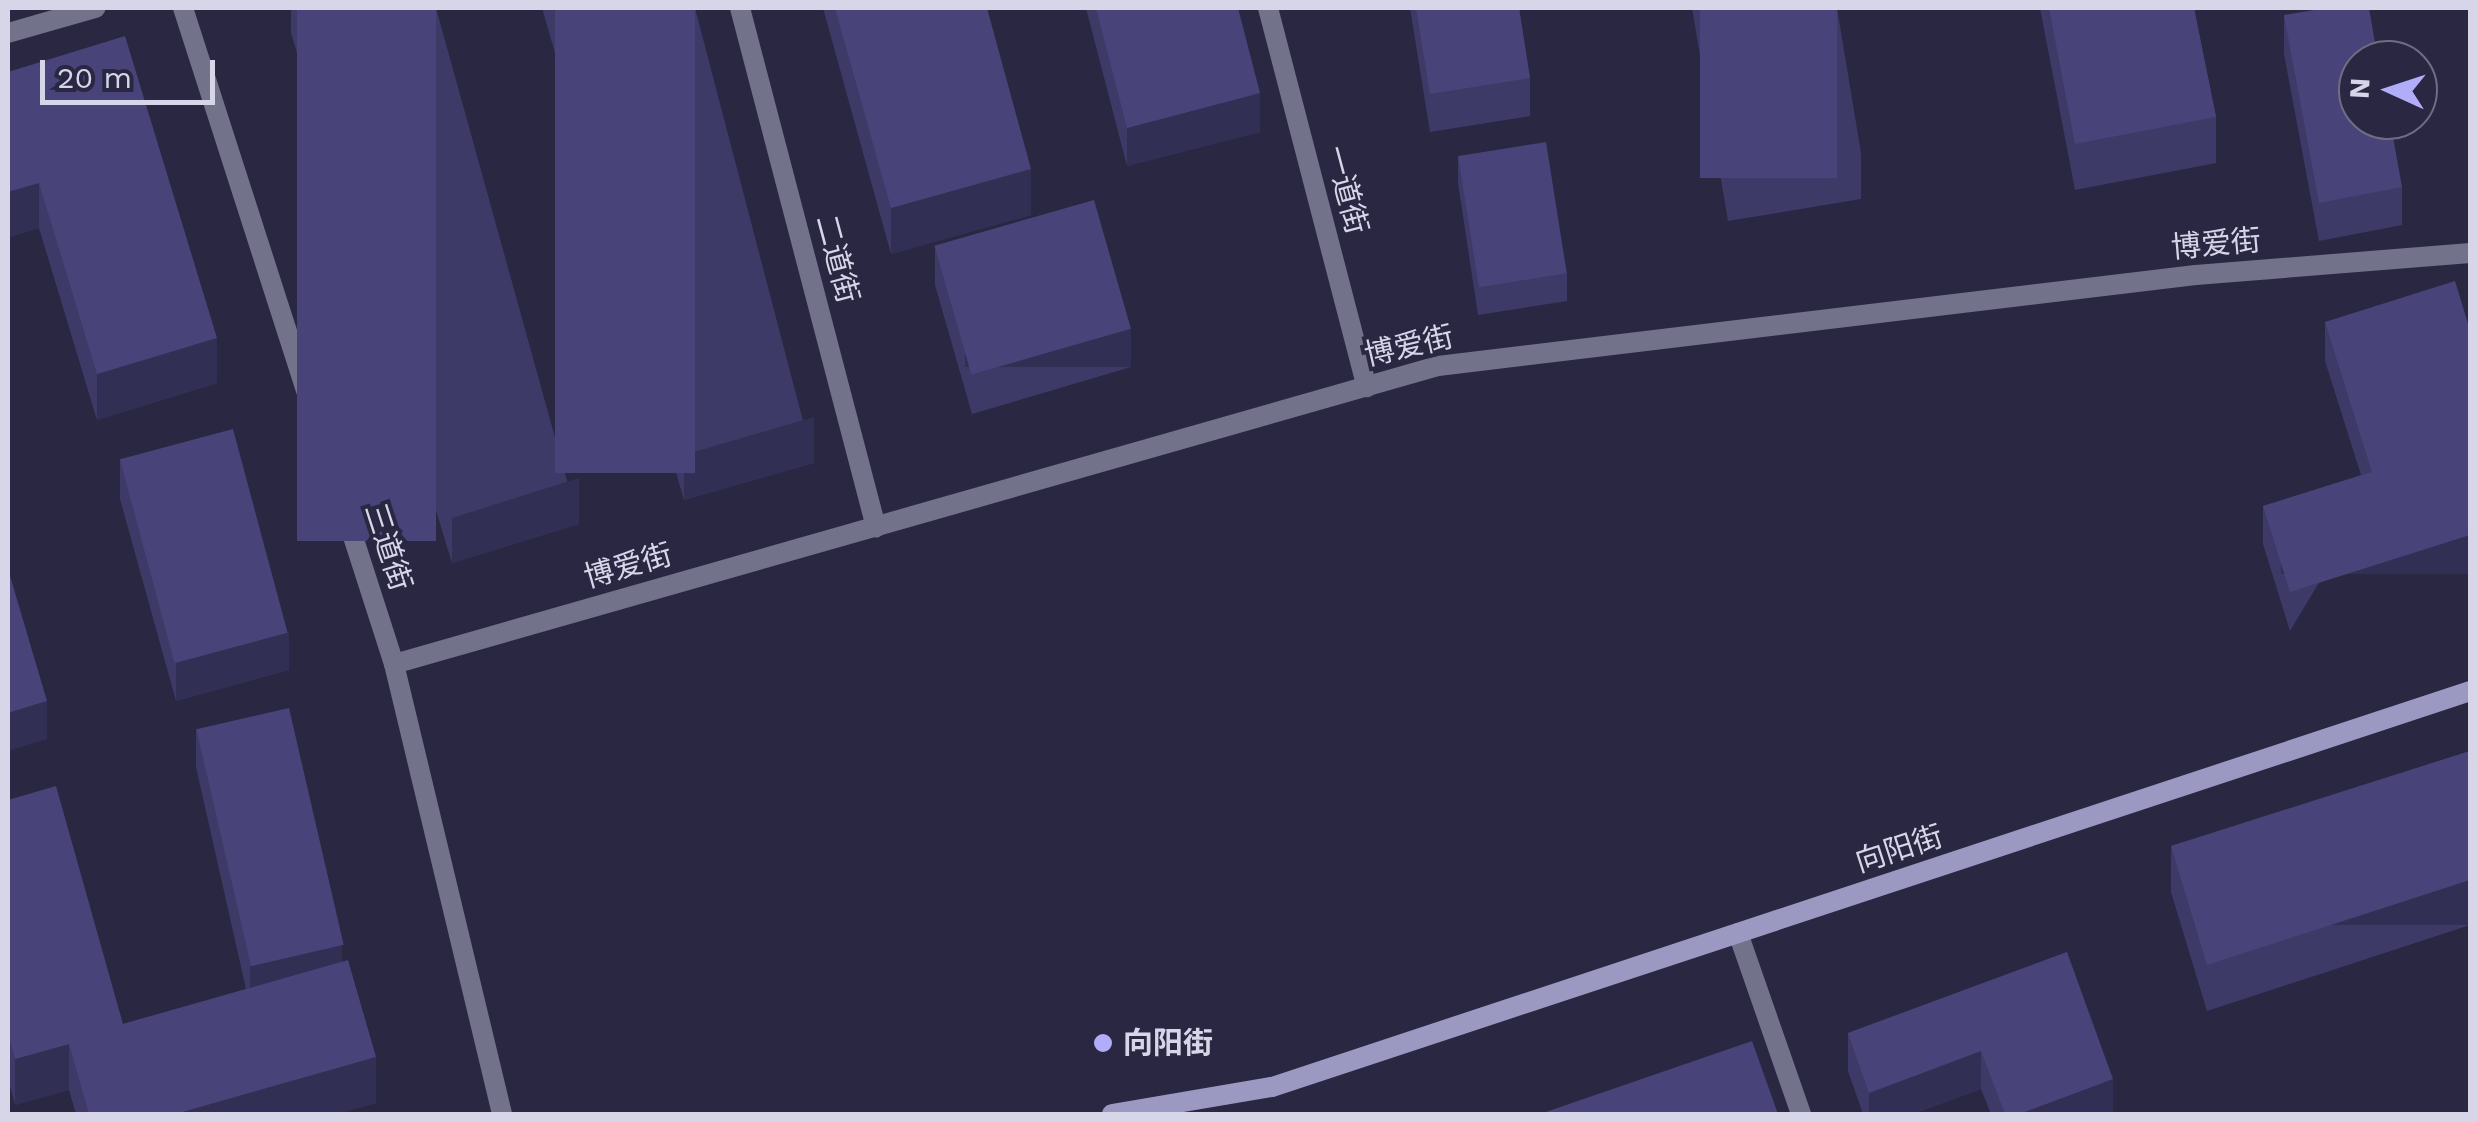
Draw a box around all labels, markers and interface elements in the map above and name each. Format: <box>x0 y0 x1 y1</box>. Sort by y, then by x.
scale bar <box>45 40 220 102</box>
north arrow <box>2338 40 2438 140</box>
text: 20 m <box>57 60 132 95</box>
text: N <box>2343 77 2377 100</box>
street label: 一道街 <box>1317 142 1375 238</box>
street label: 二道街 <box>808 211 866 307</box>
street label: 博爱街 <box>2170 222 2262 266</box>
street label: 博爱街 <box>1361 318 1457 374</box>
street label: 三道街 <box>357 499 419 595</box>
street label: 博爱街 <box>580 536 676 596</box>
street label: 向阳街 <box>1851 818 1947 880</box>
place label: 向阳街 <box>1123 1025 1213 1061</box>
marker: 向阳街 <box>1092 1032 1114 1054</box>

